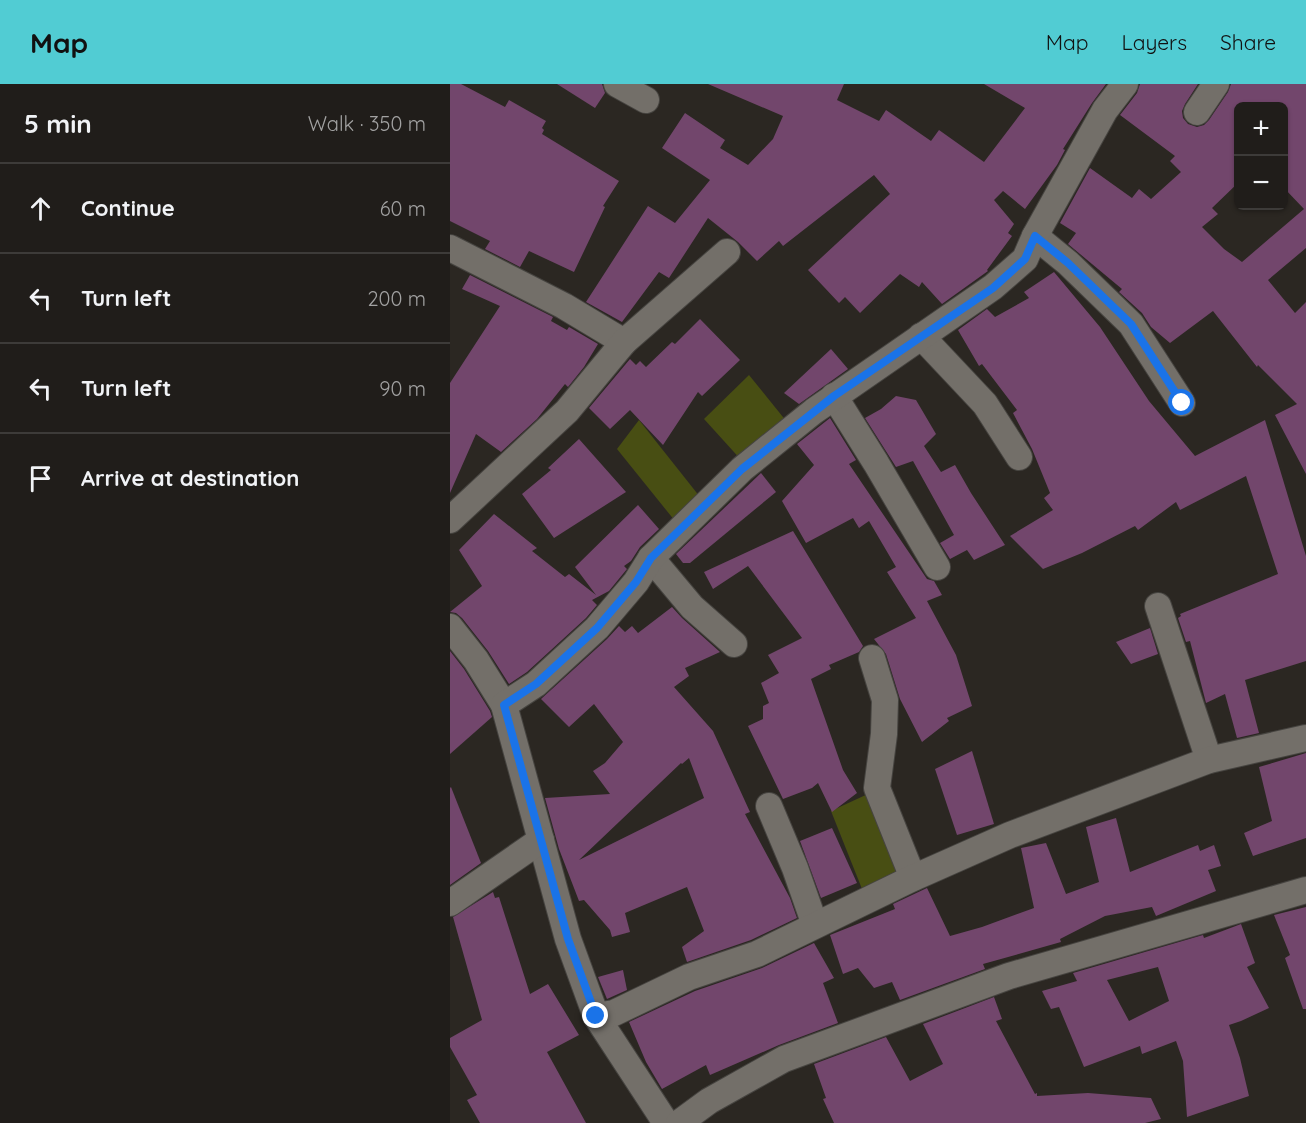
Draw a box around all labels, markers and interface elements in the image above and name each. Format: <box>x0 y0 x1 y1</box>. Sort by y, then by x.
text: Map <box>30 25 88 60</box>
text: Map <box>1046 29 1089 55</box>
text: Layers <box>1122 29 1187 55</box>
text: Share <box>1220 29 1276 55</box>
map controls <box>1234 102 1288 210</box>
button: + <box>1234 102 1288 156</box>
text: 5 min <box>24 107 92 140</box>
text: Walk · 350 m <box>308 111 426 136</box>
button: − <box>1234 156 1288 210</box>
icon: ahead <box>24 192 57 225</box>
text: Continue <box>81 194 175 222</box>
text: 60 m <box>380 196 426 221</box>
icon: left <box>24 282 57 315</box>
text: Turn left <box>81 284 171 312</box>
text: 200 m <box>367 286 426 311</box>
icon: left <box>24 372 57 405</box>
text: Turn left <box>81 374 171 402</box>
text: 90 m <box>379 376 426 401</box>
route start <box>1168 389 1194 415</box>
icon: arrive <box>24 462 57 495</box>
text: Arrive at destination <box>81 464 299 492</box>
route end <box>582 1002 608 1028</box>

